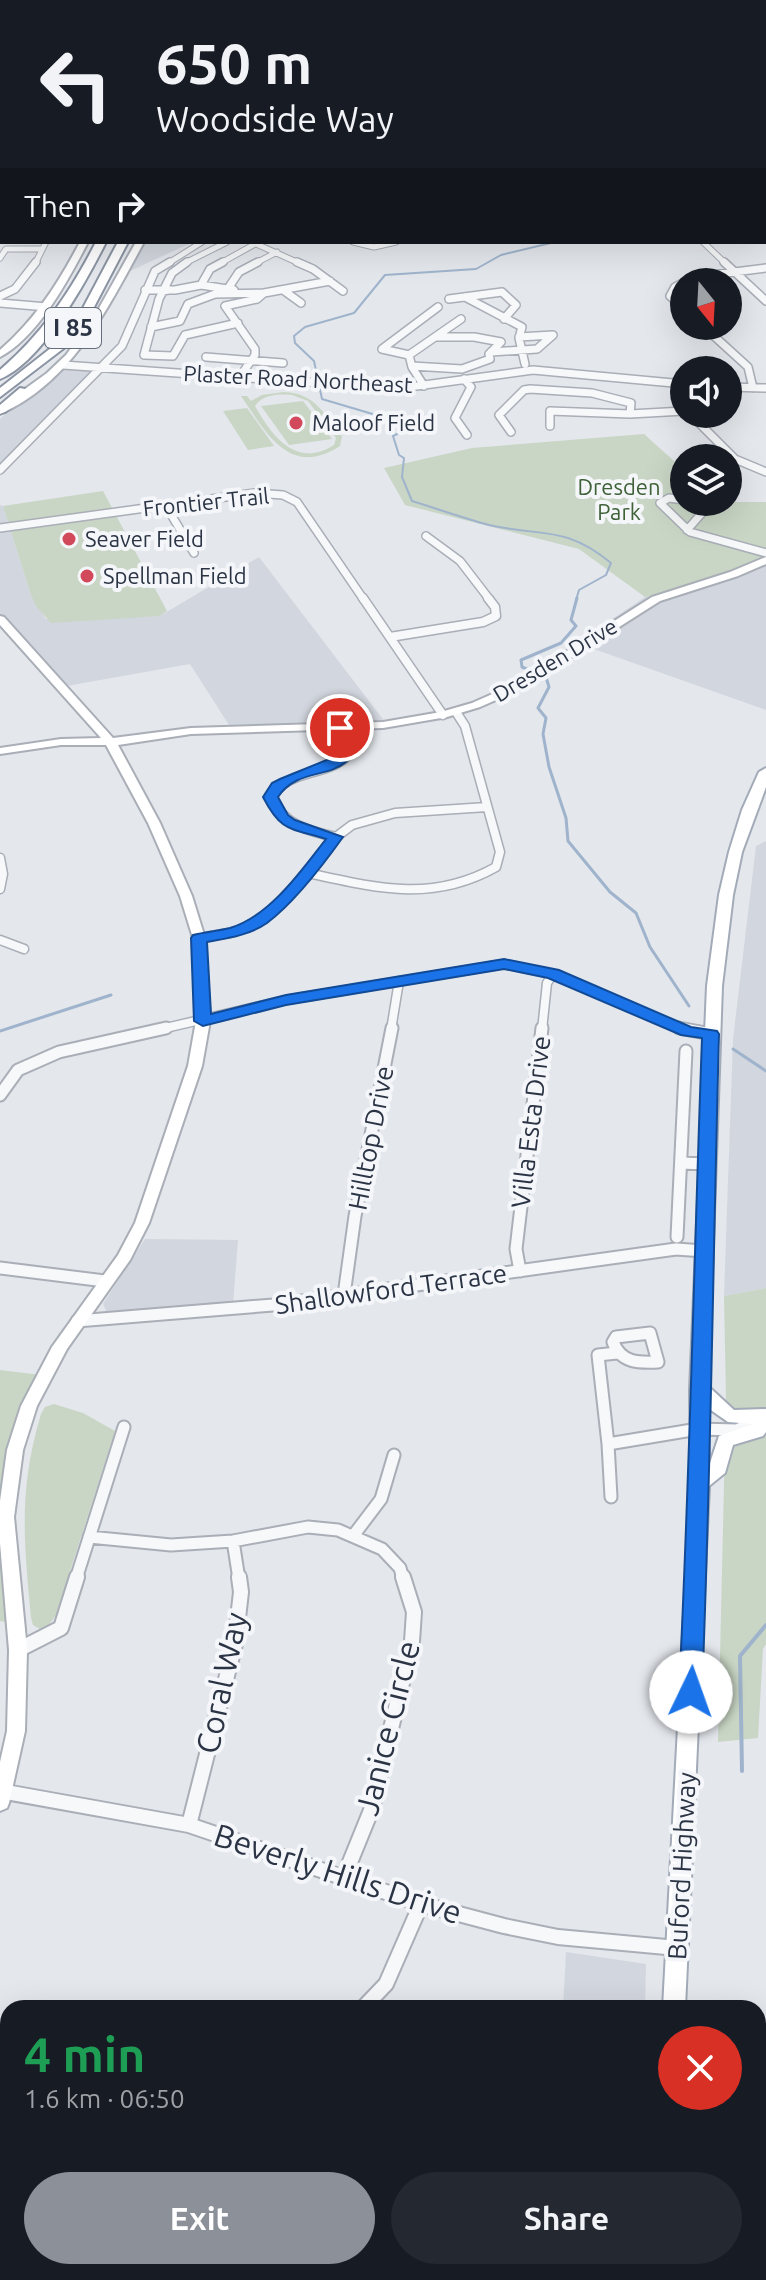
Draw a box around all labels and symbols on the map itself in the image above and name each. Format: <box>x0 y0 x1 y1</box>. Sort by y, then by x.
north arrow <box>670 268 742 340</box>
road number: I 85 <box>45 308 101 348</box>
street label: Plaster Road Northeast <box>183 360 414 397</box>
place label: Maloof Field <box>312 410 435 435</box>
marker: Maloof Field <box>287 414 305 432</box>
park label: Dresden Park <box>577 474 661 524</box>
street label: Frontier Trail <box>142 482 270 521</box>
place label: Seaver Field <box>85 526 204 551</box>
marker: Seaver Field <box>60 530 78 548</box>
place label: Spellman Field <box>103 563 247 588</box>
marker: Spellman Field <box>78 567 96 585</box>
street label: Dresden Drive <box>488 613 621 706</box>
pin <box>306 694 374 762</box>
street label: Villa Esta Drive <box>506 1034 555 1210</box>
street label: Hilltop Drive <box>342 1063 399 1212</box>
street label: Shallowford Terrace <box>273 1258 509 1319</box>
street label: Coral Way <box>189 1609 254 1757</box>
street label: Janice Circle <box>348 1637 426 1819</box>
position arrow <box>649 1650 733 1734</box>
street label: Buford Highway <box>662 1772 701 1960</box>
street label: Beverly Hills Drive <box>210 1816 467 1930</box>

